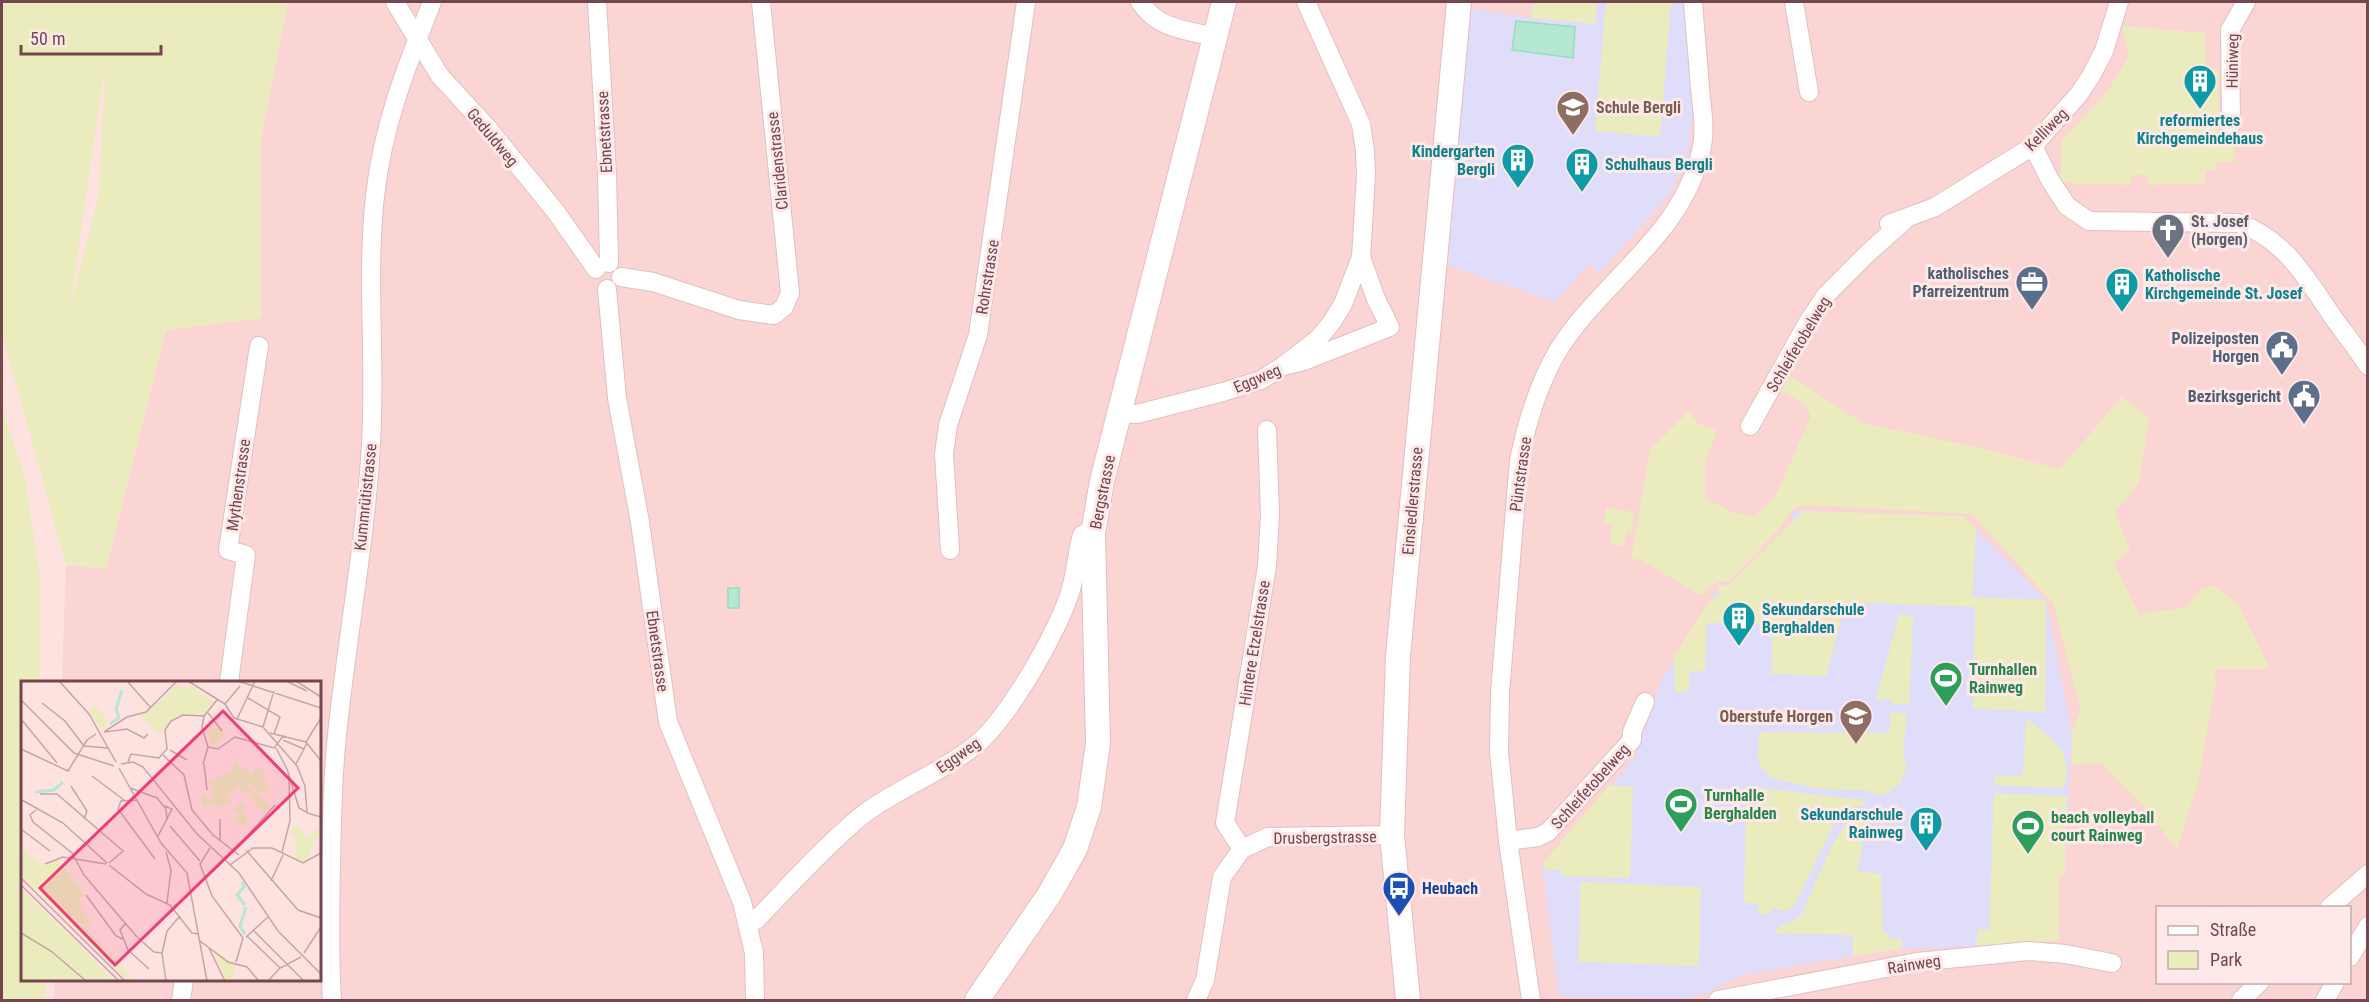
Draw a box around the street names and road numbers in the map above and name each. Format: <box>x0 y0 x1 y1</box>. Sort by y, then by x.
street label: Hüniweg <box>2223 33 2242 89</box>
street label: Ebnetstrasse <box>593 90 616 174</box>
street label: Geduldweg <box>463 104 522 170</box>
street label: Kelliweg <box>2021 104 2072 155</box>
street label: Claridenstrasse <box>763 111 792 211</box>
street label: Rohrstrasse <box>972 238 1003 316</box>
street label: Schleifetobelweg <box>1762 293 1834 395</box>
street label: Eggweg <box>1231 360 1284 397</box>
street label: Püntstrasse <box>1506 435 1535 513</box>
street label: Mythenstrasse <box>223 438 254 532</box>
street label: Kummrütistrasse <box>350 442 381 552</box>
street label: Einsiedlerstrasse <box>1398 446 1427 556</box>
street label: Bergstrasse <box>1086 453 1119 531</box>
street label: Hintere Etzelstrasse <box>1235 579 1274 707</box>
street label: Ebnetstrasse <box>642 609 673 693</box>
street label: Eggweg <box>933 733 984 777</box>
street label: Schleifetobelweg <box>1547 740 1634 833</box>
street label: Drusbergstrasse <box>1273 827 1377 848</box>
street label: Rainweg <box>1886 951 1942 978</box>

